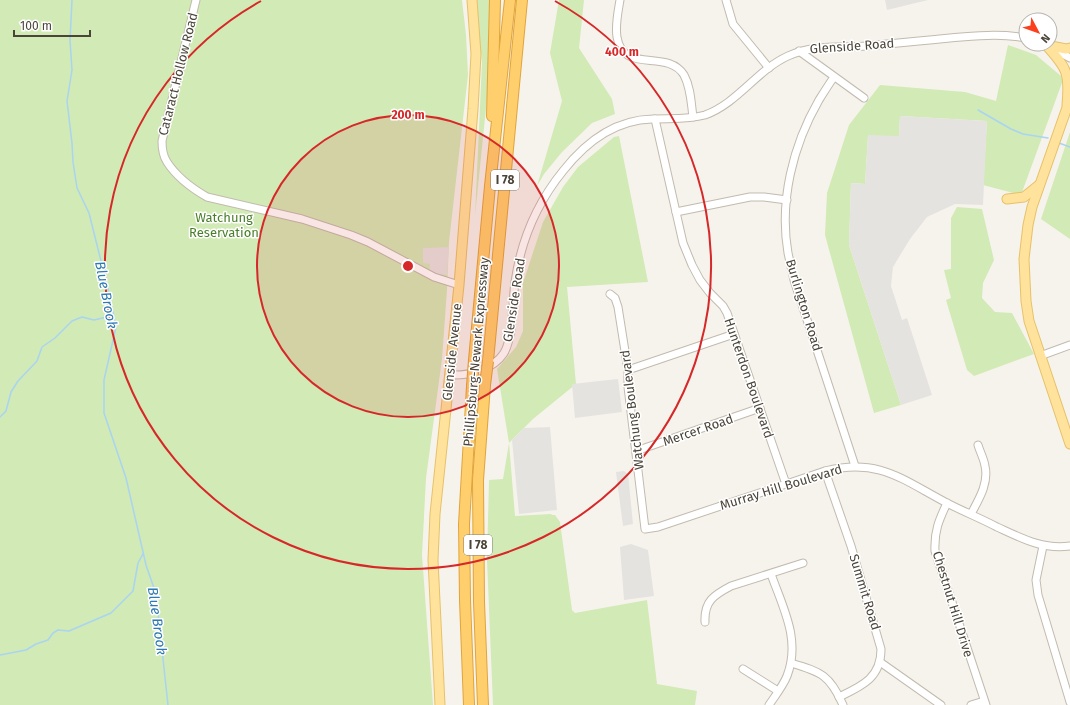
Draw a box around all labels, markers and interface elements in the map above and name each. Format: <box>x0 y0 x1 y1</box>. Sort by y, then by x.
street label: Cataract Hollow Road <box>155 11 201 137</box>
scale bar <box>14 12 90 38</box>
north arrow <box>1018 12 1058 52</box>
text: 100 m <box>20 19 52 33</box>
text: N <box>1038 31 1052 45</box>
street label: Glenside Road <box>809 36 895 56</box>
text: 400 m <box>605 45 639 59</box>
text: 200 m <box>391 108 425 122</box>
road number: I 78 <box>491 170 519 190</box>
park label: Watchung Reservation <box>189 210 259 240</box>
street label: Phillipsburg-Newark Expressway <box>460 256 492 447</box>
street label: Glenside Road <box>500 257 528 343</box>
street label: Burlington Road <box>783 257 825 353</box>
centre of rings <box>401 259 415 273</box>
water label: Blue Brook <box>91 260 121 331</box>
street label: Glenside Avenue <box>439 303 465 401</box>
street label: Hunterdon Boulevard <box>721 316 777 440</box>
street label: Watchung Boulevard <box>617 349 647 471</box>
street label: Mercer Road <box>661 411 735 449</box>
street label: Murray Hill Boulevard <box>718 461 844 513</box>
road number: I 78 <box>464 535 492 555</box>
street label: Chestnut Hill Drive <box>930 549 976 659</box>
street label: Summit Road <box>846 552 884 632</box>
water label: Blue Brook <box>144 586 170 656</box>

